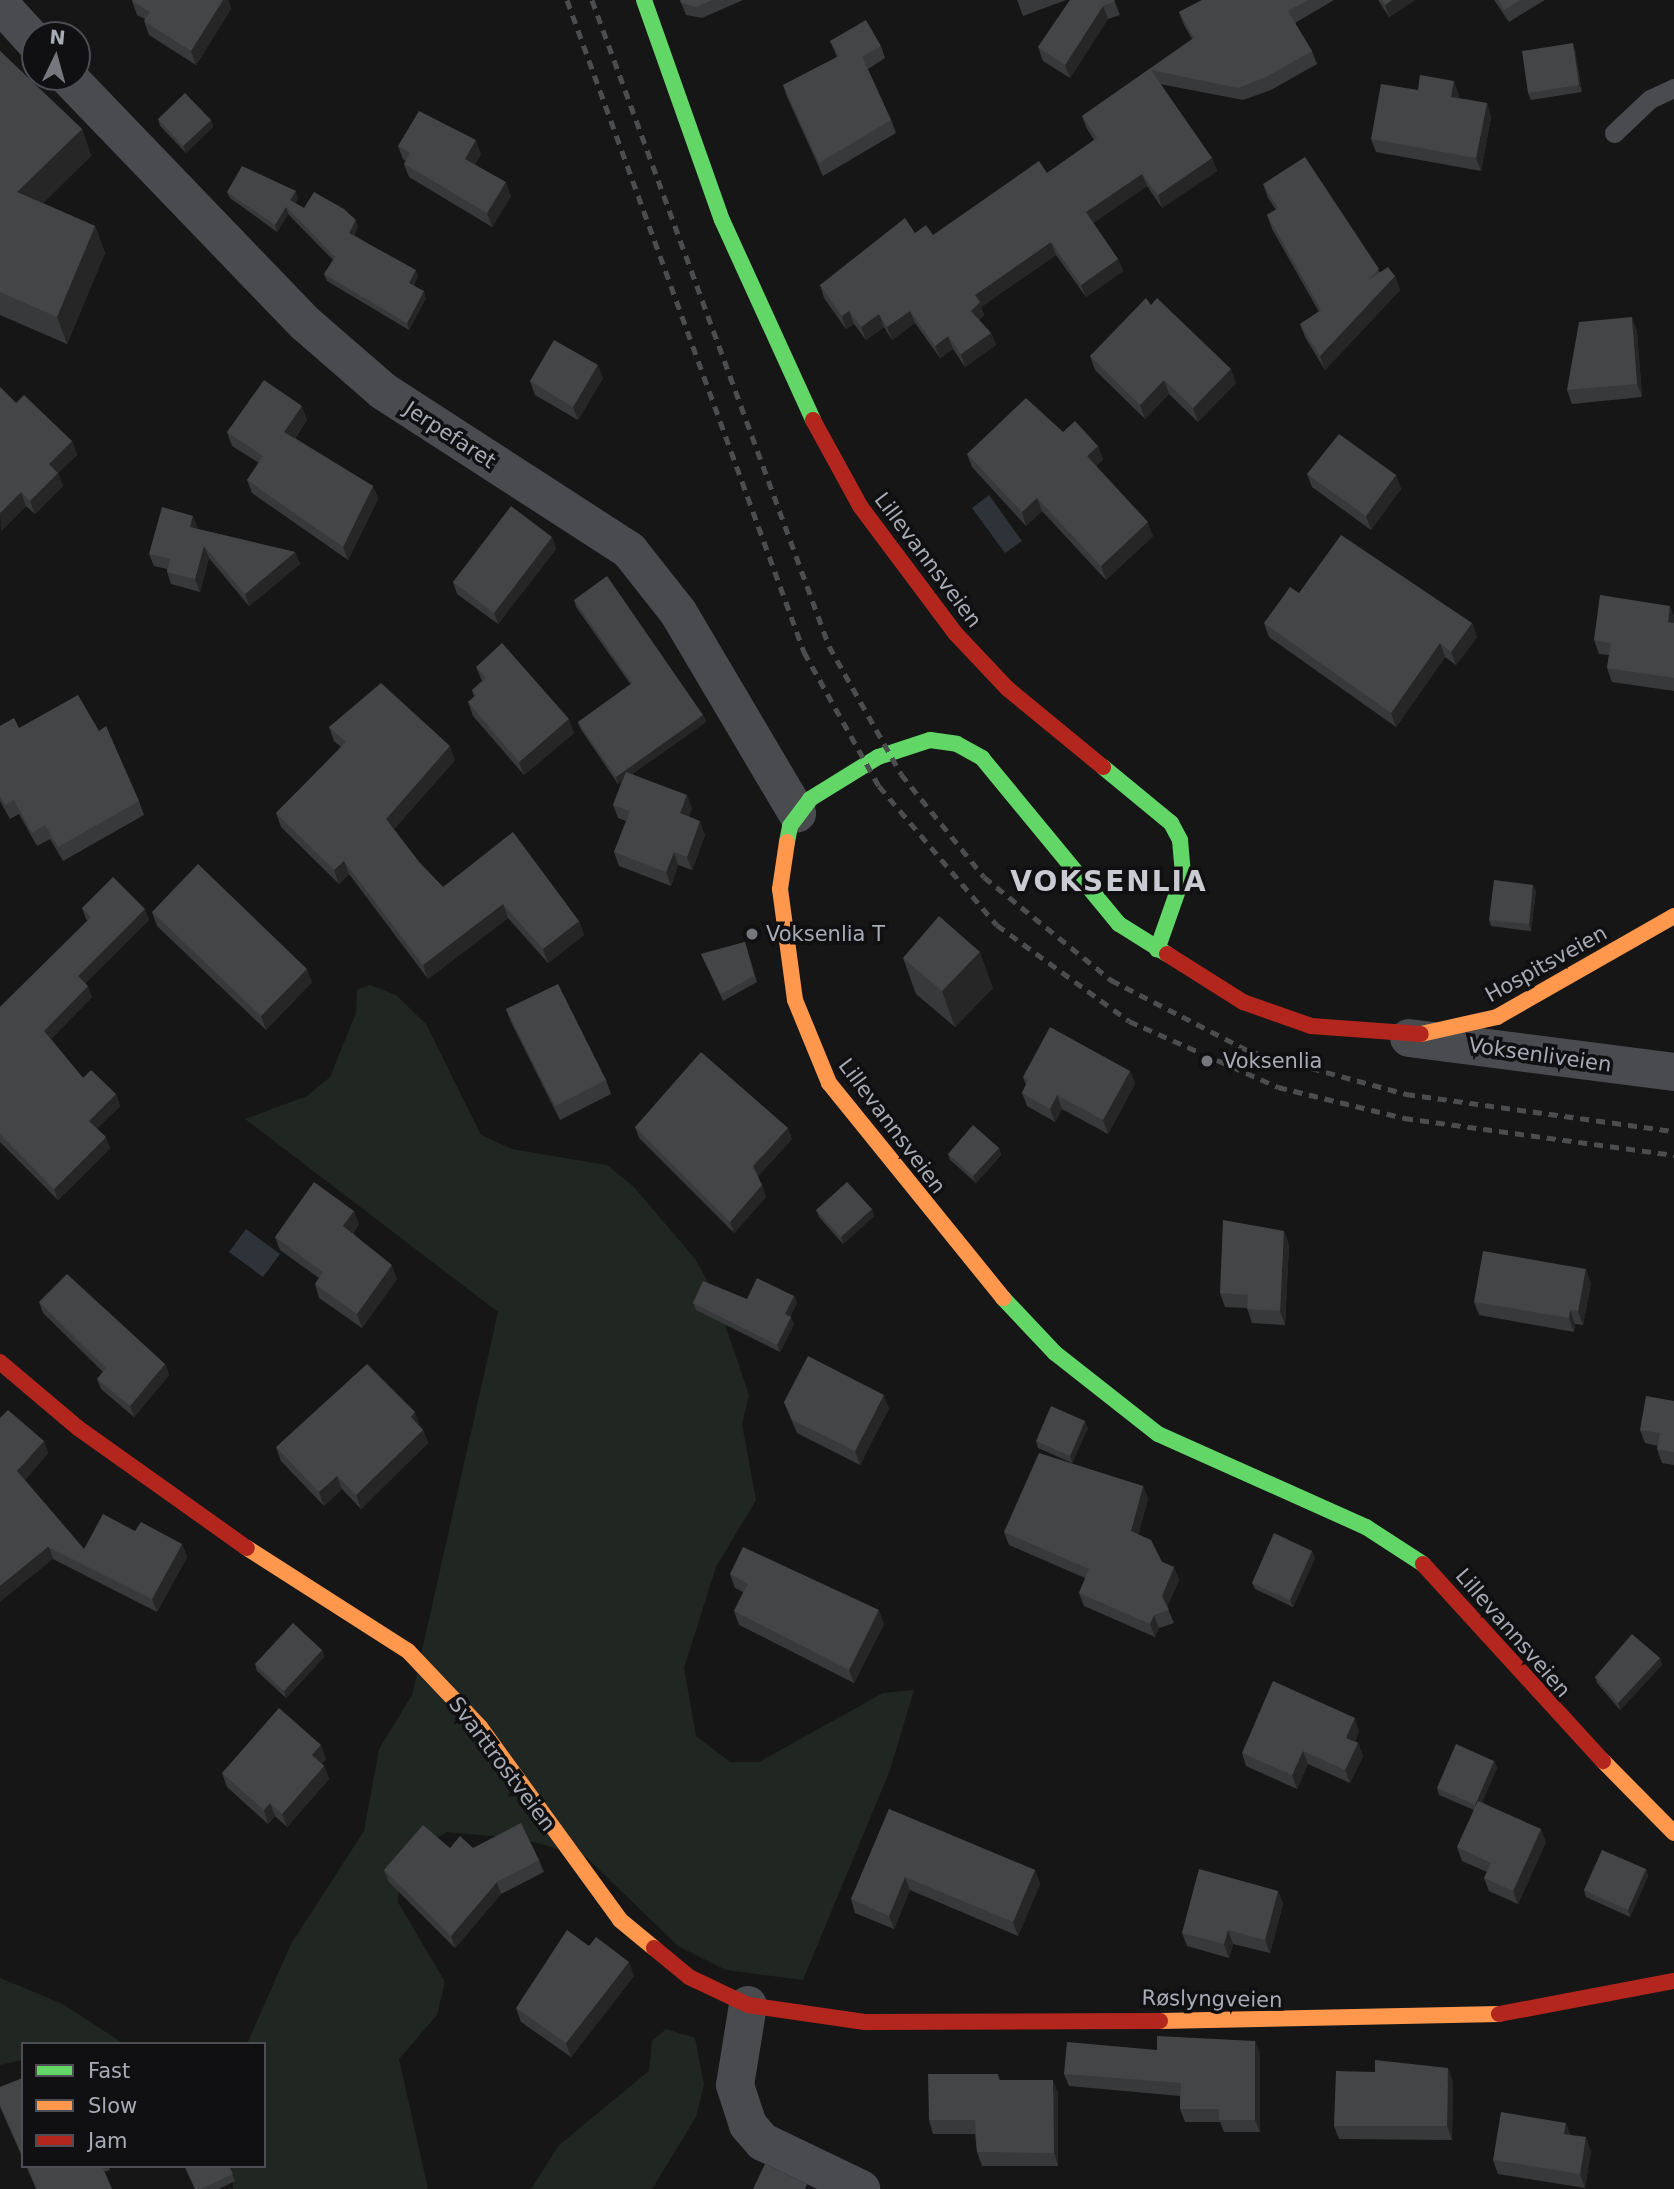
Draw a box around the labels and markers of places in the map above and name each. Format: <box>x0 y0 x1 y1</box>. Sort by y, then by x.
place label: Voksenlia T <box>766 921 885 947</box>
marker: Voksenlia T <box>744 926 760 942</box>
place label: Voksenlia <box>1223 1048 1322 1074</box>
marker: Voksenlia <box>1197 1051 1217 1071</box>

